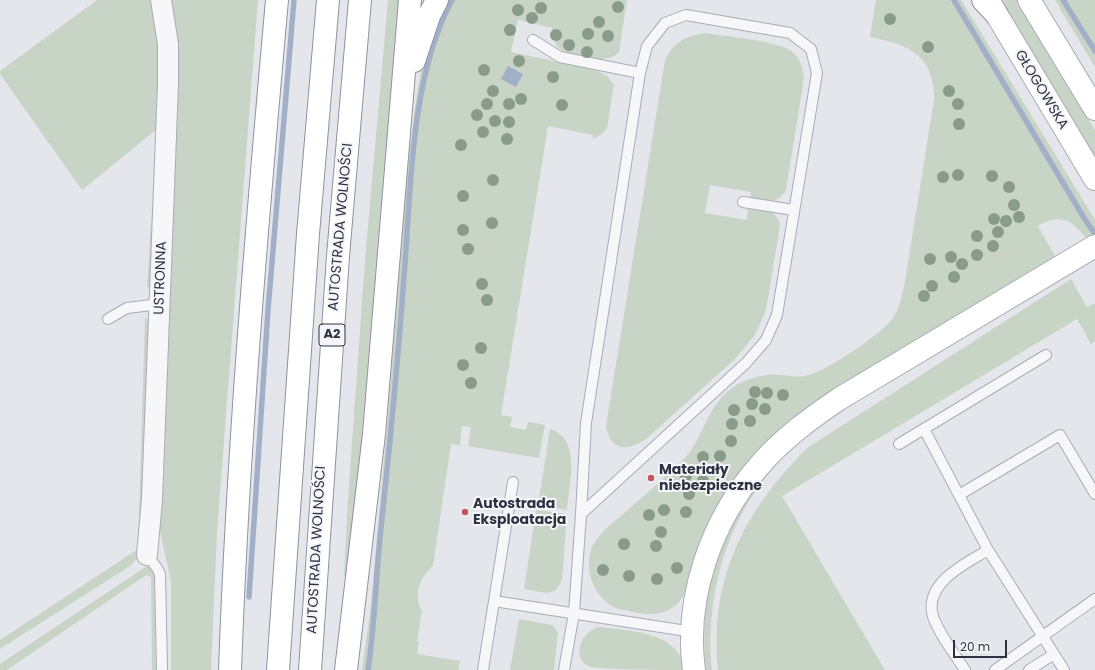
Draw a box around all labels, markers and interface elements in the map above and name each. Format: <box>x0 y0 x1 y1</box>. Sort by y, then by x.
street label: GŁOGOWSKA <box>1011 47 1071 133</box>
street label: AUTOSTRADA WOLNOŚCI <box>325 142 357 312</box>
street label: USTRONNA <box>151 241 171 315</box>
road number: A2 <box>319 324 345 346</box>
place label: Materiały niebezpieczne <box>659 462 762 494</box>
street label: AUTOSTRADA WOLNOŚCI <box>304 466 330 634</box>
marker: Materiały niebezpieczne <box>646 473 656 483</box>
place label: Autostrada Eksploatacja <box>473 496 566 528</box>
marker: Autostrada Eksploatacja <box>460 507 470 517</box>
scale bar <box>955 632 1009 658</box>
text: 20 m <box>960 638 990 655</box>

